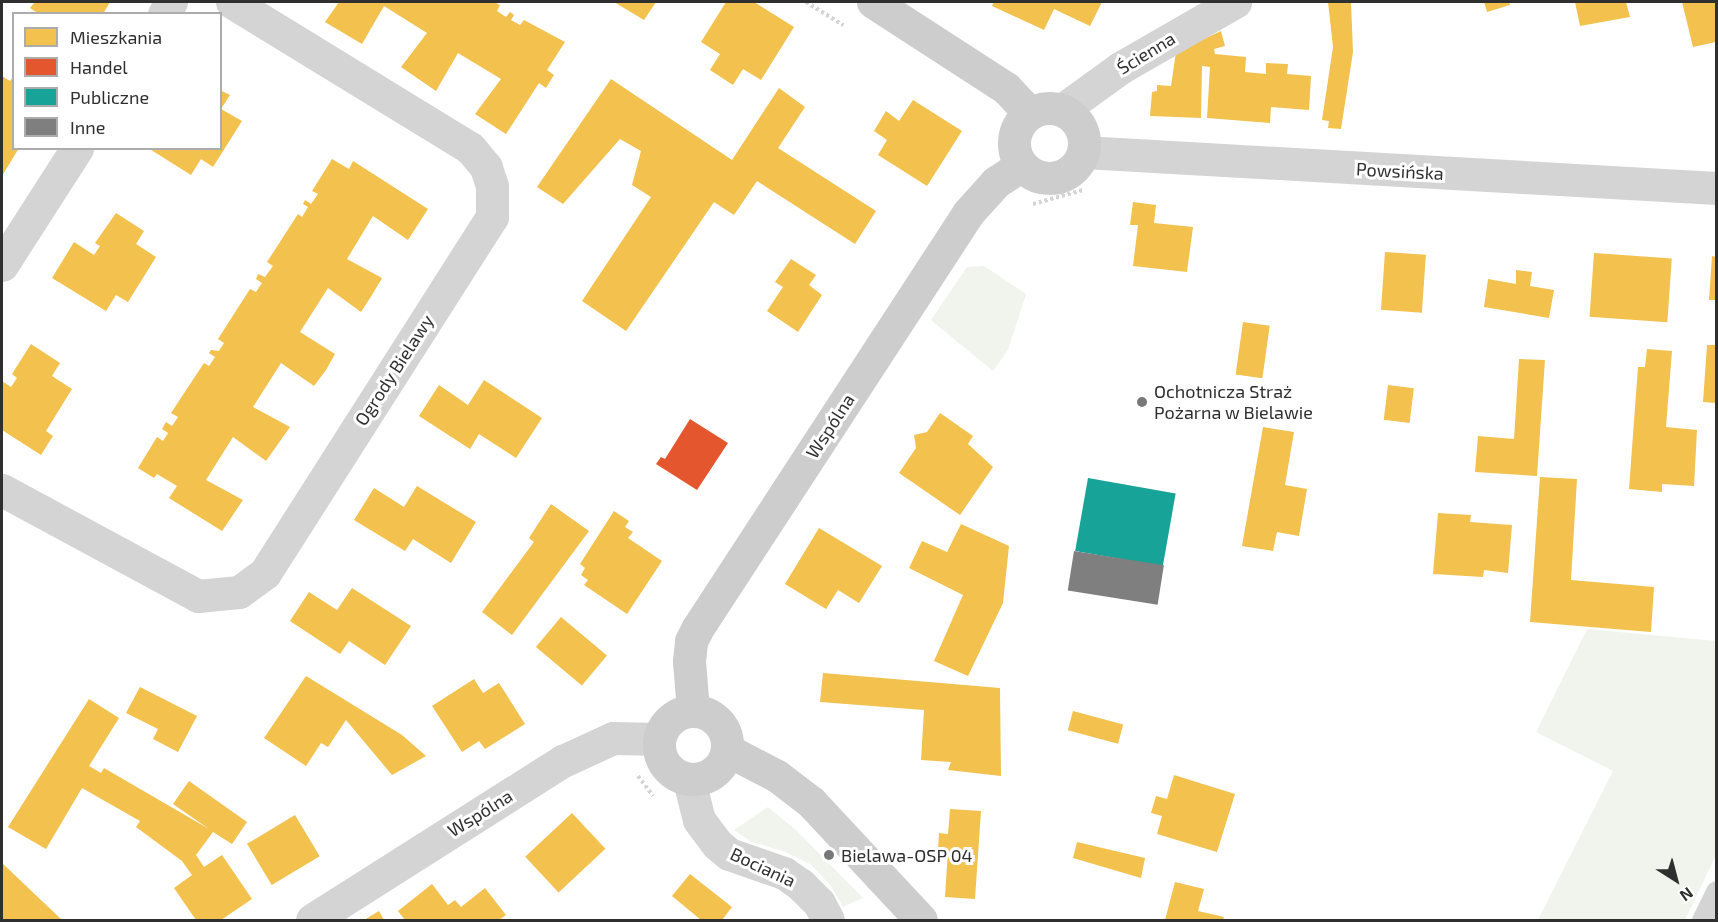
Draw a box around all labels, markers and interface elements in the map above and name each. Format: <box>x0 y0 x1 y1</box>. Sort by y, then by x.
legend <box>12 12 222 150</box>
text: Mieszkania <box>70 26 162 48</box>
street label: Ścienna <box>1113 27 1179 79</box>
text: Handel <box>70 56 128 78</box>
text: Publiczne <box>70 86 149 108</box>
text: Inne <box>70 116 105 138</box>
street label: Powsińska <box>1356 158 1444 184</box>
street label: Ogrody Bielawy <box>350 310 438 430</box>
place label: Ochotnicza Straż Pożarna w Bielawie <box>1154 381 1314 424</box>
street label: Wspólna <box>801 390 859 462</box>
marker: Ochotnicza Straż Pożarna w Bielawie <box>1135 395 1149 409</box>
street label: Wspólna <box>444 785 516 841</box>
street label: Bociania <box>727 843 799 891</box>
place label: Bielawa-OSP 04 <box>841 844 973 866</box>
marker: Bielawa-OSP 04 <box>822 848 836 862</box>
north arrow <box>1646 850 1706 910</box>
text: N <box>1677 884 1697 906</box>

